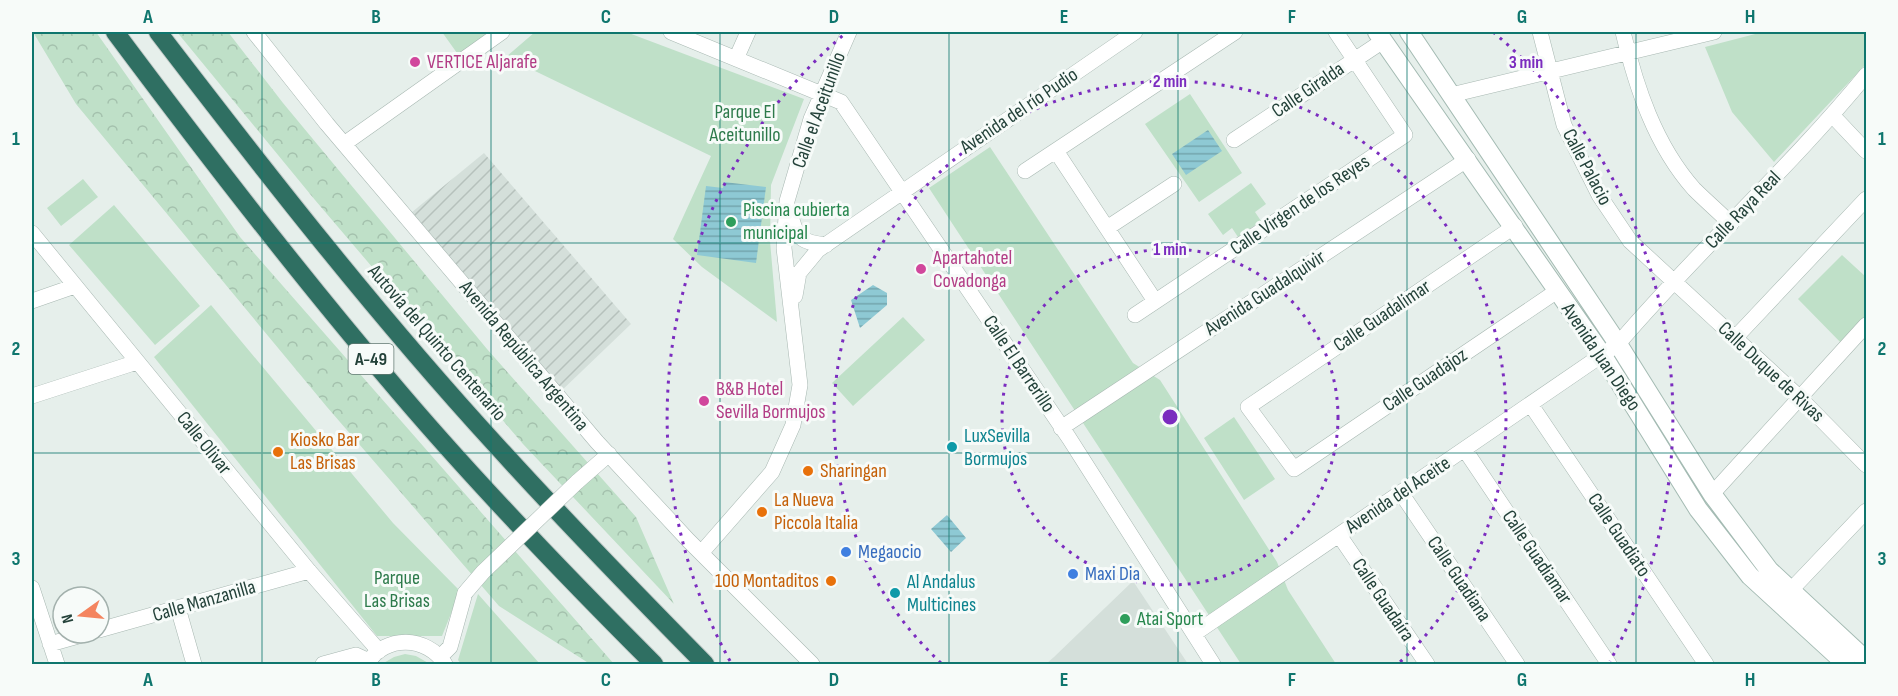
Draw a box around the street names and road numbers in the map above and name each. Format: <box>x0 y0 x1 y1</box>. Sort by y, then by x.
street label: Calle el Aceitunillo <box>787 49 851 171</box>
street label: Calle Giralda <box>1267 57 1349 123</box>
street label: Avenida del río Pudio <box>955 63 1082 160</box>
street label: Calle Palacio <box>1557 125 1617 209</box>
street label: Calle Virgen de los Reyes <box>1226 149 1374 261</box>
street label: Calle Raya Real <box>1700 166 1786 254</box>
street label: Avenida Guadalquivir <box>1199 245 1330 341</box>
street label: Autovía del Quinto Centenario <box>362 259 511 426</box>
street label: Avenida República Argentina <box>453 275 594 436</box>
street label: Calle Guadalimar <box>1329 275 1435 357</box>
street label: Avenida Juan Diego <box>1556 298 1646 416</box>
street label: Calle El Barrerillo <box>978 311 1060 417</box>
street label: Calle Duque de Rivas <box>1713 317 1829 427</box>
street label: Calle Guadajoz <box>1378 343 1472 417</box>
road number: A-49 <box>348 344 394 374</box>
street label: Calle Olivar <box>171 407 237 480</box>
street label: Avenida del Aceite <box>1340 451 1455 539</box>
street label: Calle Guadiato <box>1582 489 1656 581</box>
street label: Calle Guadiamar <box>1497 506 1577 609</box>
street label: Calle Guadiana <box>1422 532 1496 626</box>
street label: Calle Guadaíra <box>1347 554 1419 646</box>
street label: Calle Manzanilla <box>150 575 258 627</box>

